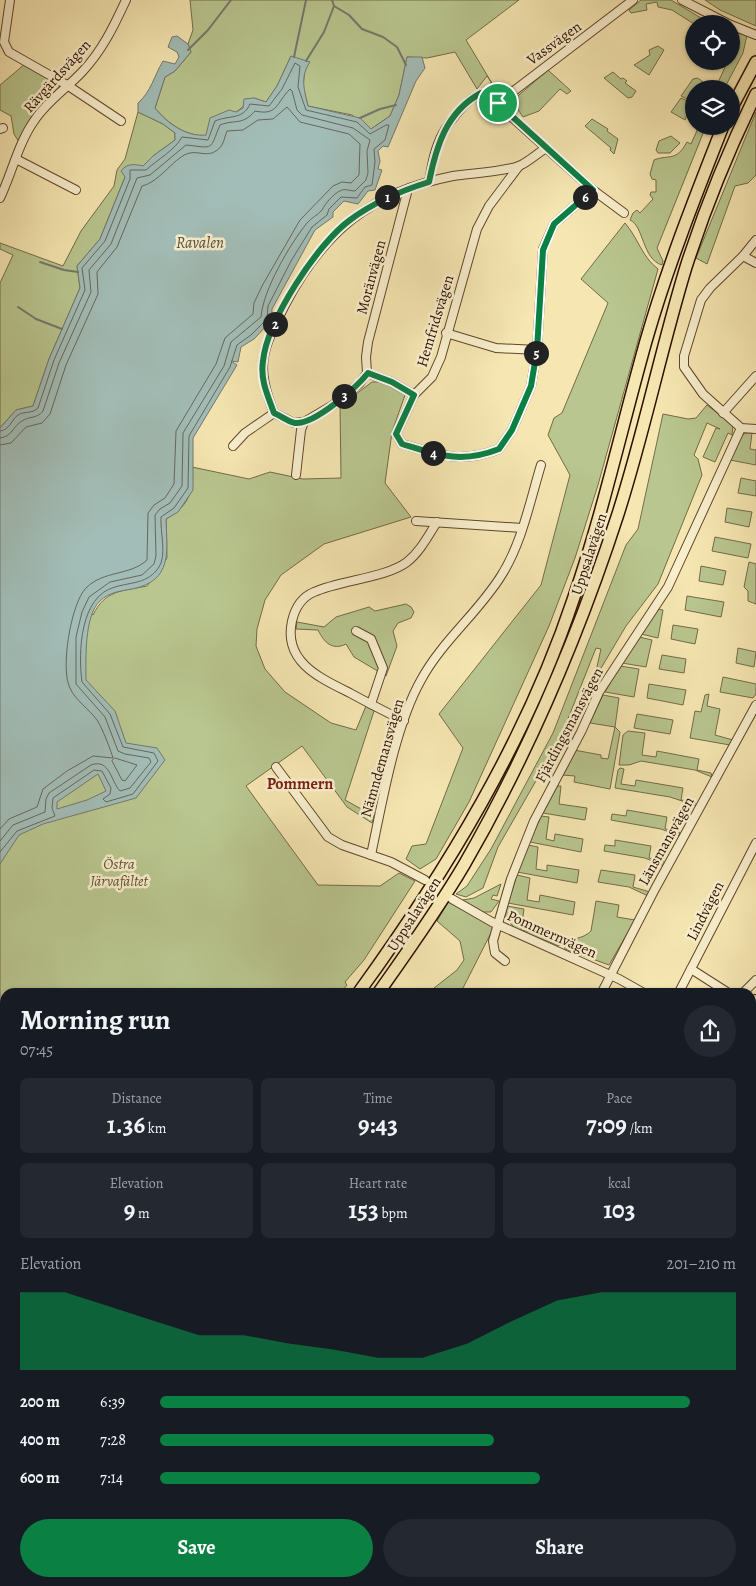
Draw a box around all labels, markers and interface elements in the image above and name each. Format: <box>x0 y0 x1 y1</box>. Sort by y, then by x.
map controls <box>685 15 740 135</box>
button: locate <box>685 15 740 70</box>
street label: Vassvägen <box>522 16 585 70</box>
street label: Rävgärdsvägen <box>19 35 95 117</box>
button: layers <box>685 80 740 135</box>
pin <box>477 82 519 124</box>
icon: arrive <box>484 89 512 117</box>
pin: 1 <box>374 184 400 210</box>
pin: 6 <box>572 184 598 210</box>
text: 1 <box>385 188 390 207</box>
text: 6 <box>582 188 589 207</box>
water label: Ravalen <box>176 232 224 254</box>
street label: Moränvägen <box>351 238 391 316</box>
street label: Hemfridsvägen <box>412 273 458 369</box>
pin: 2 <box>262 312 288 336</box>
text: 2 <box>272 315 279 334</box>
pin: 5 <box>524 340 548 366</box>
text: 5 <box>534 344 539 363</box>
pin: 3 <box>332 384 356 408</box>
text: 3 <box>341 387 348 406</box>
pin: 4 <box>420 440 446 466</box>
text: 4 <box>430 444 437 463</box>
street label: Uppsalavägen <box>566 510 612 598</box>
street label: Fjärdingsmansvägen <box>530 664 608 786</box>
street label: Nämndemansvägen <box>355 696 409 820</box>
district label: Pommern <box>267 773 333 795</box>
street label: Länsmansvägen <box>633 793 699 889</box>
park label: Östra Järvafältet <box>89 854 148 891</box>
street label: Uppsalavägen <box>382 873 446 955</box>
street label: Lindvägen <box>682 878 728 944</box>
street label: Pommernvägen <box>504 905 600 963</box>
text: Morning run <box>20 1001 170 1039</box>
button: share <box>684 1005 736 1057</box>
text: 07:45 <box>20 1039 53 1061</box>
text: Distance <box>112 1089 162 1108</box>
text: Time <box>363 1089 393 1108</box>
text: Pace <box>606 1089 632 1108</box>
text: 1.36 <box>107 1108 145 1142</box>
text: 9:43 <box>358 1108 398 1142</box>
text: 7:09 <box>586 1108 627 1142</box>
text: km <box>145 1119 166 1138</box>
text: /km <box>627 1119 653 1138</box>
text: Elevation <box>110 1174 164 1193</box>
text: Heart rate <box>349 1174 407 1193</box>
text: kcal <box>608 1174 631 1193</box>
text: 9 <box>124 1193 135 1227</box>
text: 153 <box>348 1193 379 1227</box>
text: 103 <box>603 1193 635 1227</box>
text: m <box>135 1204 150 1223</box>
text: bpm <box>379 1204 408 1223</box>
text: Elevation <box>20 1253 81 1275</box>
text: 201–210 m <box>667 1253 736 1275</box>
text: 200 m <box>20 1391 60 1413</box>
text: 6:39 <box>100 1391 125 1413</box>
text: 400 m <box>20 1429 60 1451</box>
text: 7:28 <box>100 1429 126 1451</box>
text: 600 m <box>20 1467 60 1489</box>
text: 7:14 <box>100 1467 123 1489</box>
button: Save <box>20 1519 373 1577</box>
button: Share <box>383 1519 736 1577</box>

